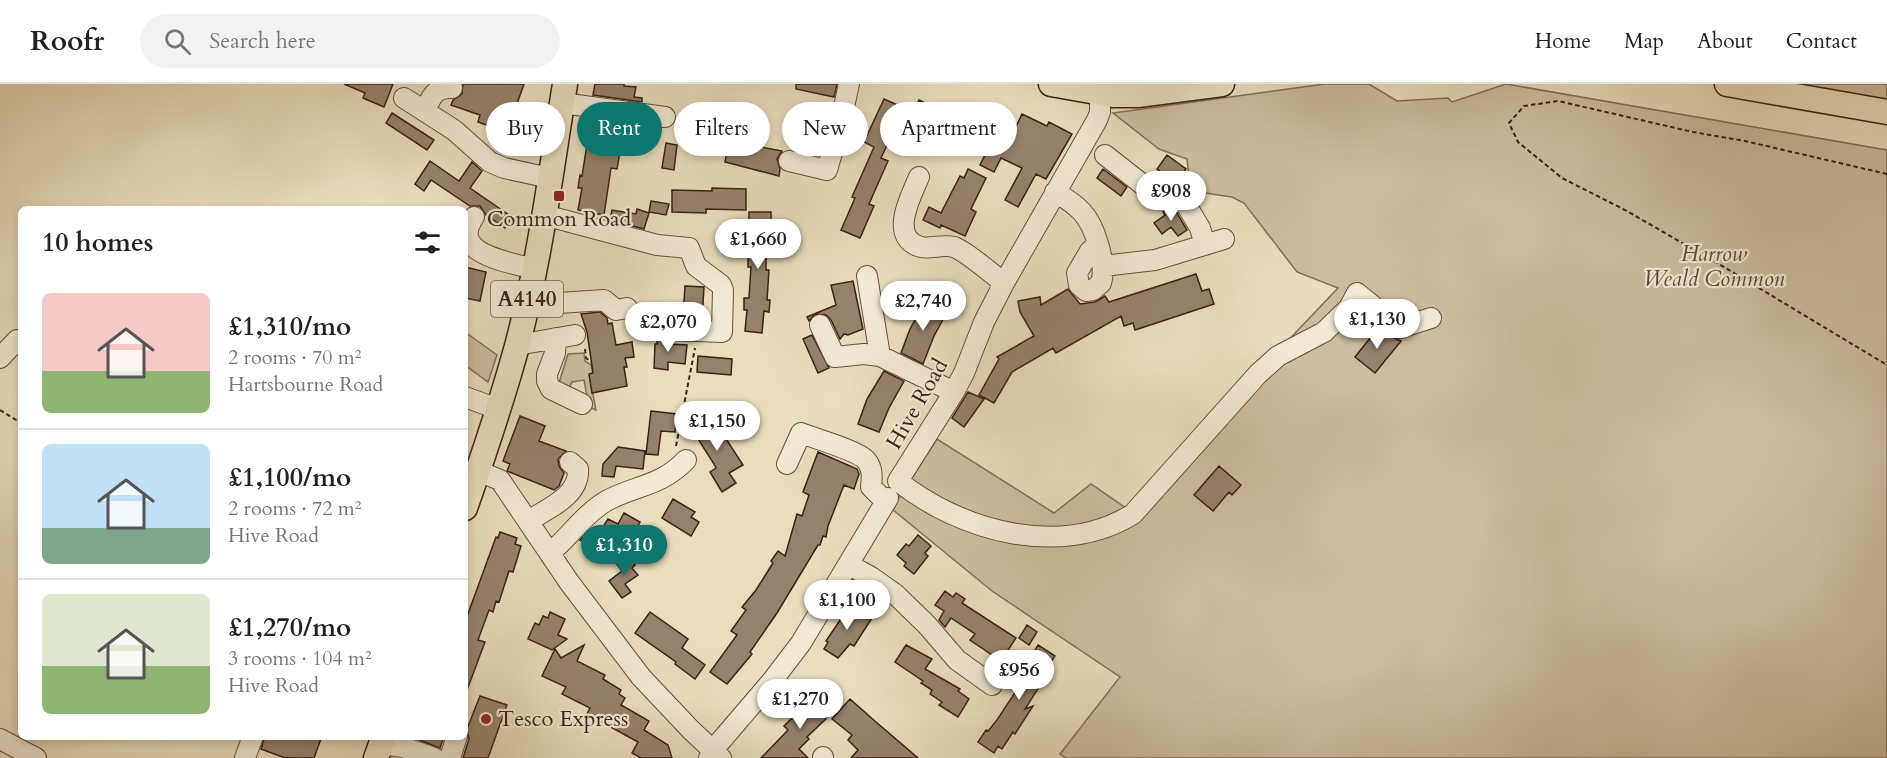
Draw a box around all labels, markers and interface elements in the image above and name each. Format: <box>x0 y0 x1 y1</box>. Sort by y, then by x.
search box <box>140 14 560 68</box>
text: Roofr <box>30 22 104 60</box>
icon: search <box>161 25 194 58</box>
text: Search here <box>209 26 316 56</box>
text: Home <box>1535 27 1591 56</box>
text: Map <box>1624 27 1664 56</box>
text: About <box>1697 27 1753 56</box>
text: Contact <box>1786 27 1857 56</box>
chip: Buy <box>486 102 565 156</box>
chip: Rent <box>577 102 662 156</box>
chip: Filters <box>674 102 770 156</box>
chip: New <box>782 102 868 156</box>
chip: Apartment <box>880 102 1017 156</box>
pin: £908 <box>1135 171 1207 222</box>
text: £908 <box>1150 177 1192 204</box>
marker: Common Road <box>552 189 566 203</box>
place label: Common Road <box>487 204 632 234</box>
pin: £1,660 <box>709 219 807 270</box>
text: 10 homes <box>42 225 153 260</box>
text: £1,660 <box>729 225 787 252</box>
icon: filters <box>411 226 444 259</box>
park label: Harrow Weald Common <box>1644 239 1785 294</box>
road number: A4140 <box>491 281 563 317</box>
pin: £2,740 <box>874 281 972 332</box>
text: £2,740 <box>894 287 952 314</box>
pin: £1,130 <box>1328 299 1426 350</box>
pin: £2,070 <box>619 302 717 353</box>
text: £1,130 <box>1348 305 1406 332</box>
text: £2,070 <box>639 308 697 335</box>
text: £1,310/mo <box>228 309 351 344</box>
icon: home <box>90 317 162 389</box>
text: 2 rooms · 70 m² <box>228 344 361 371</box>
street label: Hive Road <box>879 353 955 455</box>
text: Hartsbourne Road <box>228 371 383 398</box>
pin: £1,150 <box>668 401 766 452</box>
text: £1,150 <box>688 407 746 434</box>
text: £1,100/mo <box>228 460 351 495</box>
icon: home <box>90 468 162 540</box>
text: 2 rooms · 72 m² <box>228 495 361 522</box>
text: Hive Road <box>228 522 319 549</box>
pin: £1,310 <box>575 525 673 576</box>
text: £1,310 <box>595 531 653 558</box>
pin: £1,100 <box>798 580 896 631</box>
text: £1,100 <box>818 586 876 613</box>
text: £1,270/mo <box>228 610 351 645</box>
icon: home <box>90 618 162 690</box>
text: 3 rooms · 104 m² <box>228 645 372 672</box>
pin: £956 <box>983 650 1055 701</box>
text: £956 <box>998 656 1040 683</box>
text: Hive Road <box>228 672 319 699</box>
pin: £1,270 <box>751 679 849 730</box>
text: £1,270 <box>771 685 829 712</box>
place label: Tesco Express <box>498 704 628 734</box>
marker: Tesco Express <box>479 712 493 726</box>

